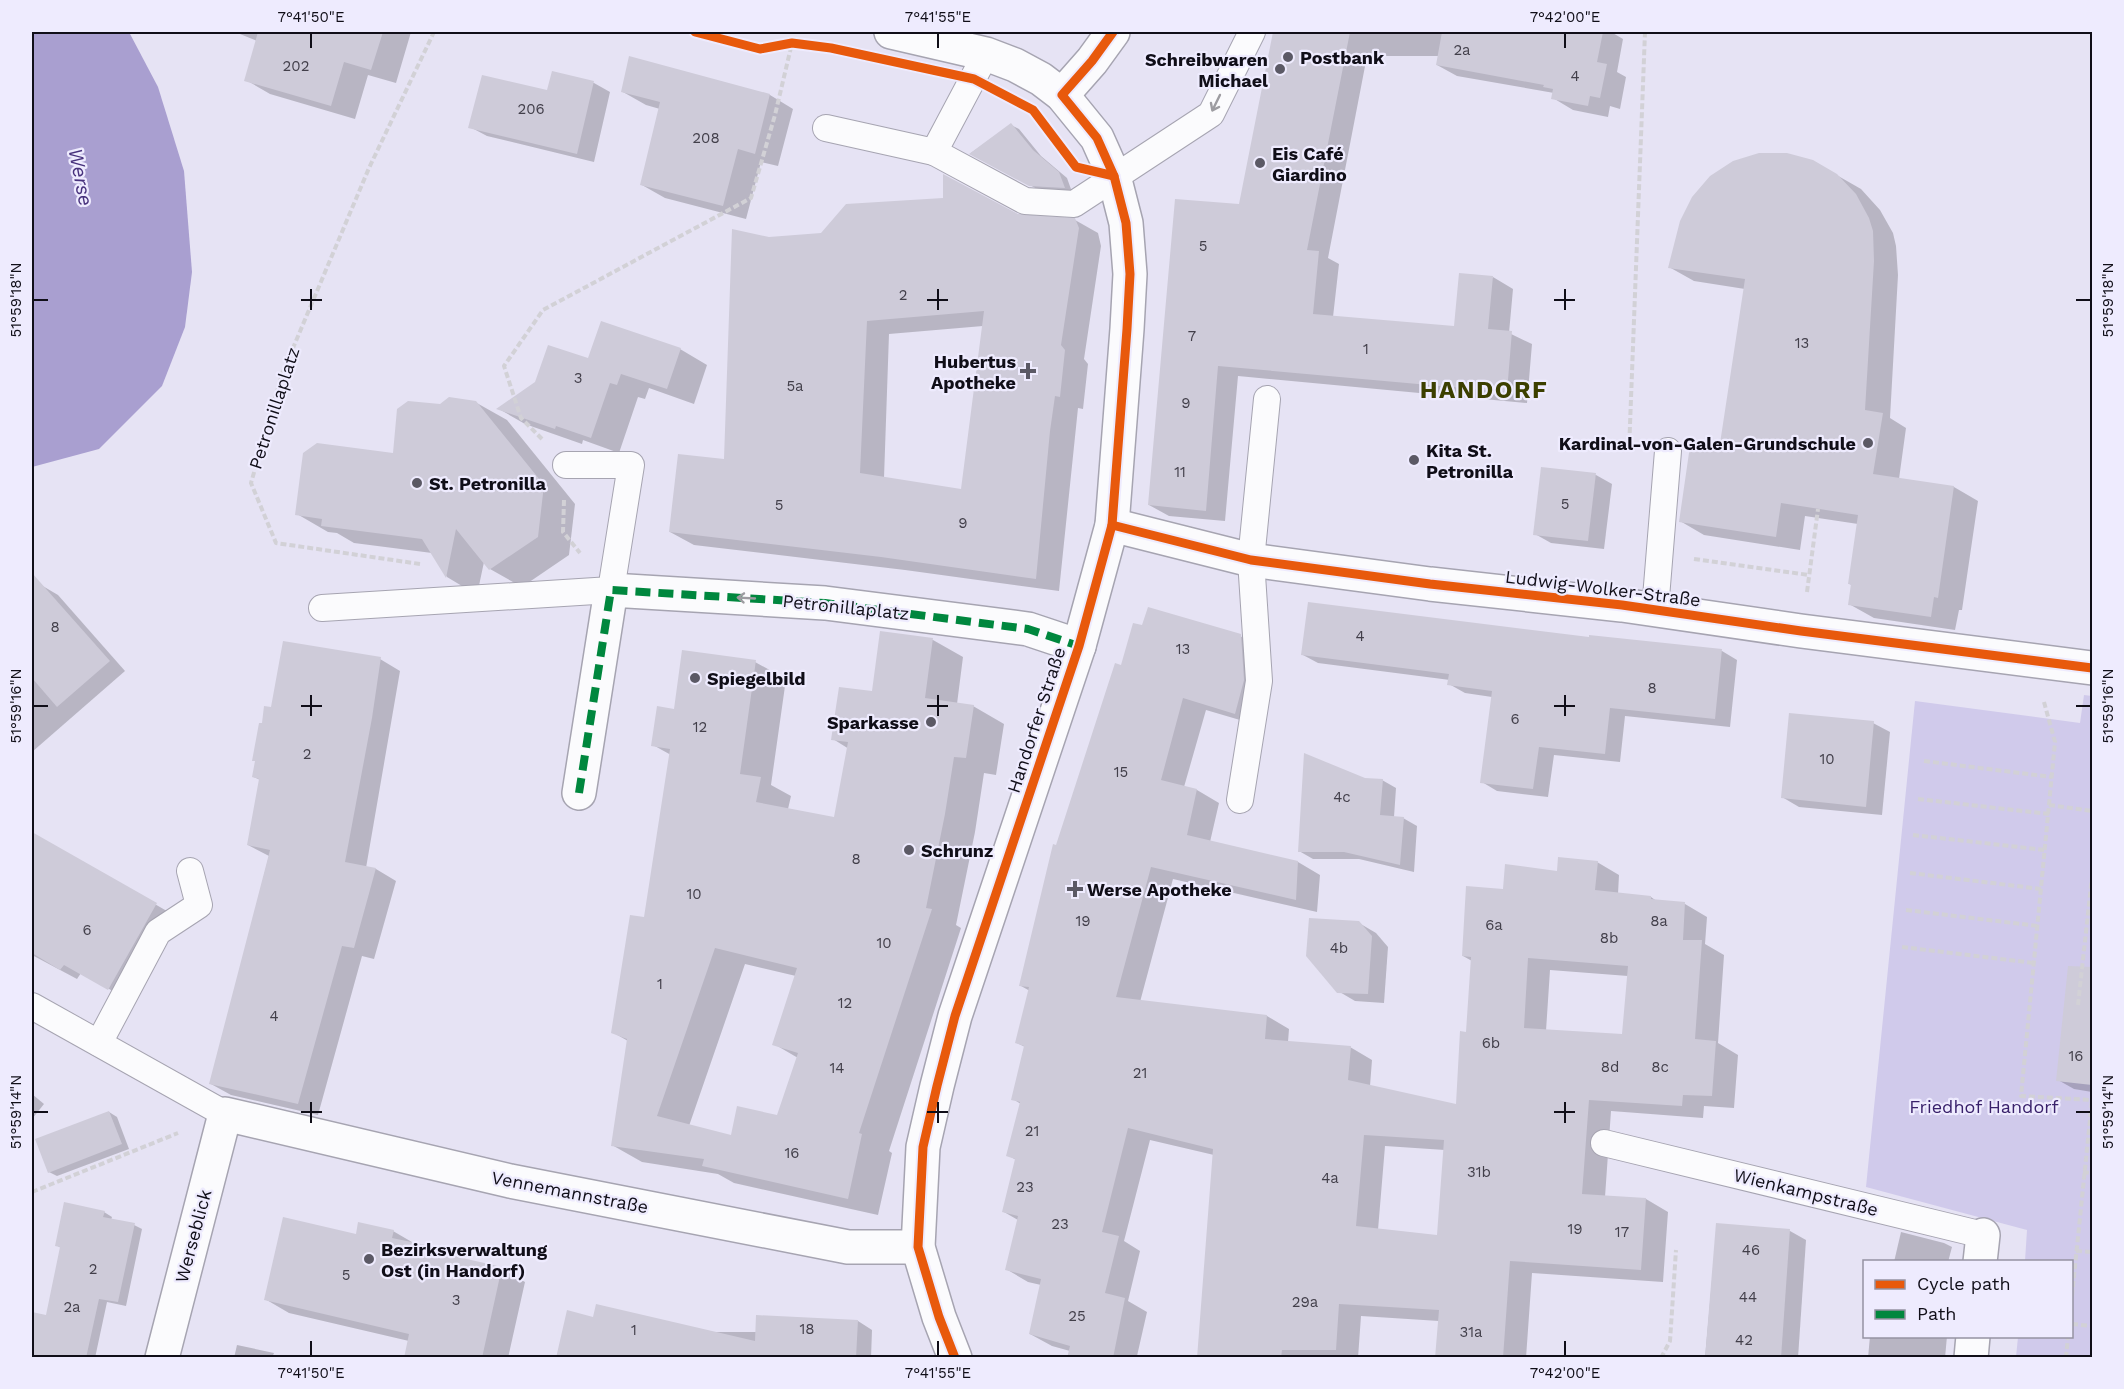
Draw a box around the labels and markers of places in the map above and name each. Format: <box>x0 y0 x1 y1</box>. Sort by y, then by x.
place label: Postbank <box>1300 47 1385 68</box>
place label: Schreibwaren Michael <box>1145 49 1268 91</box>
marker: Postbank <box>1281 50 1295 64</box>
marker: Schreibwaren Michael <box>1273 62 1287 76</box>
place label: Eis Café Giardino <box>1272 143 1347 185</box>
marker: Eis Café Giardino <box>1253 156 1267 170</box>
place label: Hubertus Apotheke <box>931 351 1016 393</box>
marker: Hubertus Apotheke <box>1021 364 1035 378</box>
place label: Kardinal-von-Galen-Grundschule <box>1559 433 1856 454</box>
marker: Kardinal-von-Galen-Grundschule <box>1861 436 1875 450</box>
place label: Kita St. Petronilla <box>1426 440 1514 482</box>
marker: Kita St. Petronilla <box>1407 453 1421 467</box>
place label: St. Petronilla <box>429 473 547 494</box>
marker: St. Petronilla <box>410 476 424 490</box>
place label: Spiegelbild <box>707 668 806 689</box>
marker: Spiegelbild <box>688 671 702 685</box>
place label: Sparkasse <box>827 712 919 733</box>
marker: Sparkasse <box>924 715 938 729</box>
place label: Schrunz <box>921 840 993 861</box>
marker: Schrunz <box>902 843 916 857</box>
place label: Werse Apotheke <box>1087 879 1232 900</box>
marker: Werse Apotheke <box>1068 882 1082 896</box>
place label: Bezirksverwaltung Ost (in Handorf) <box>381 1239 548 1281</box>
marker: Bezirksverwaltung Ost (in Handorf) <box>362 1252 376 1266</box>

